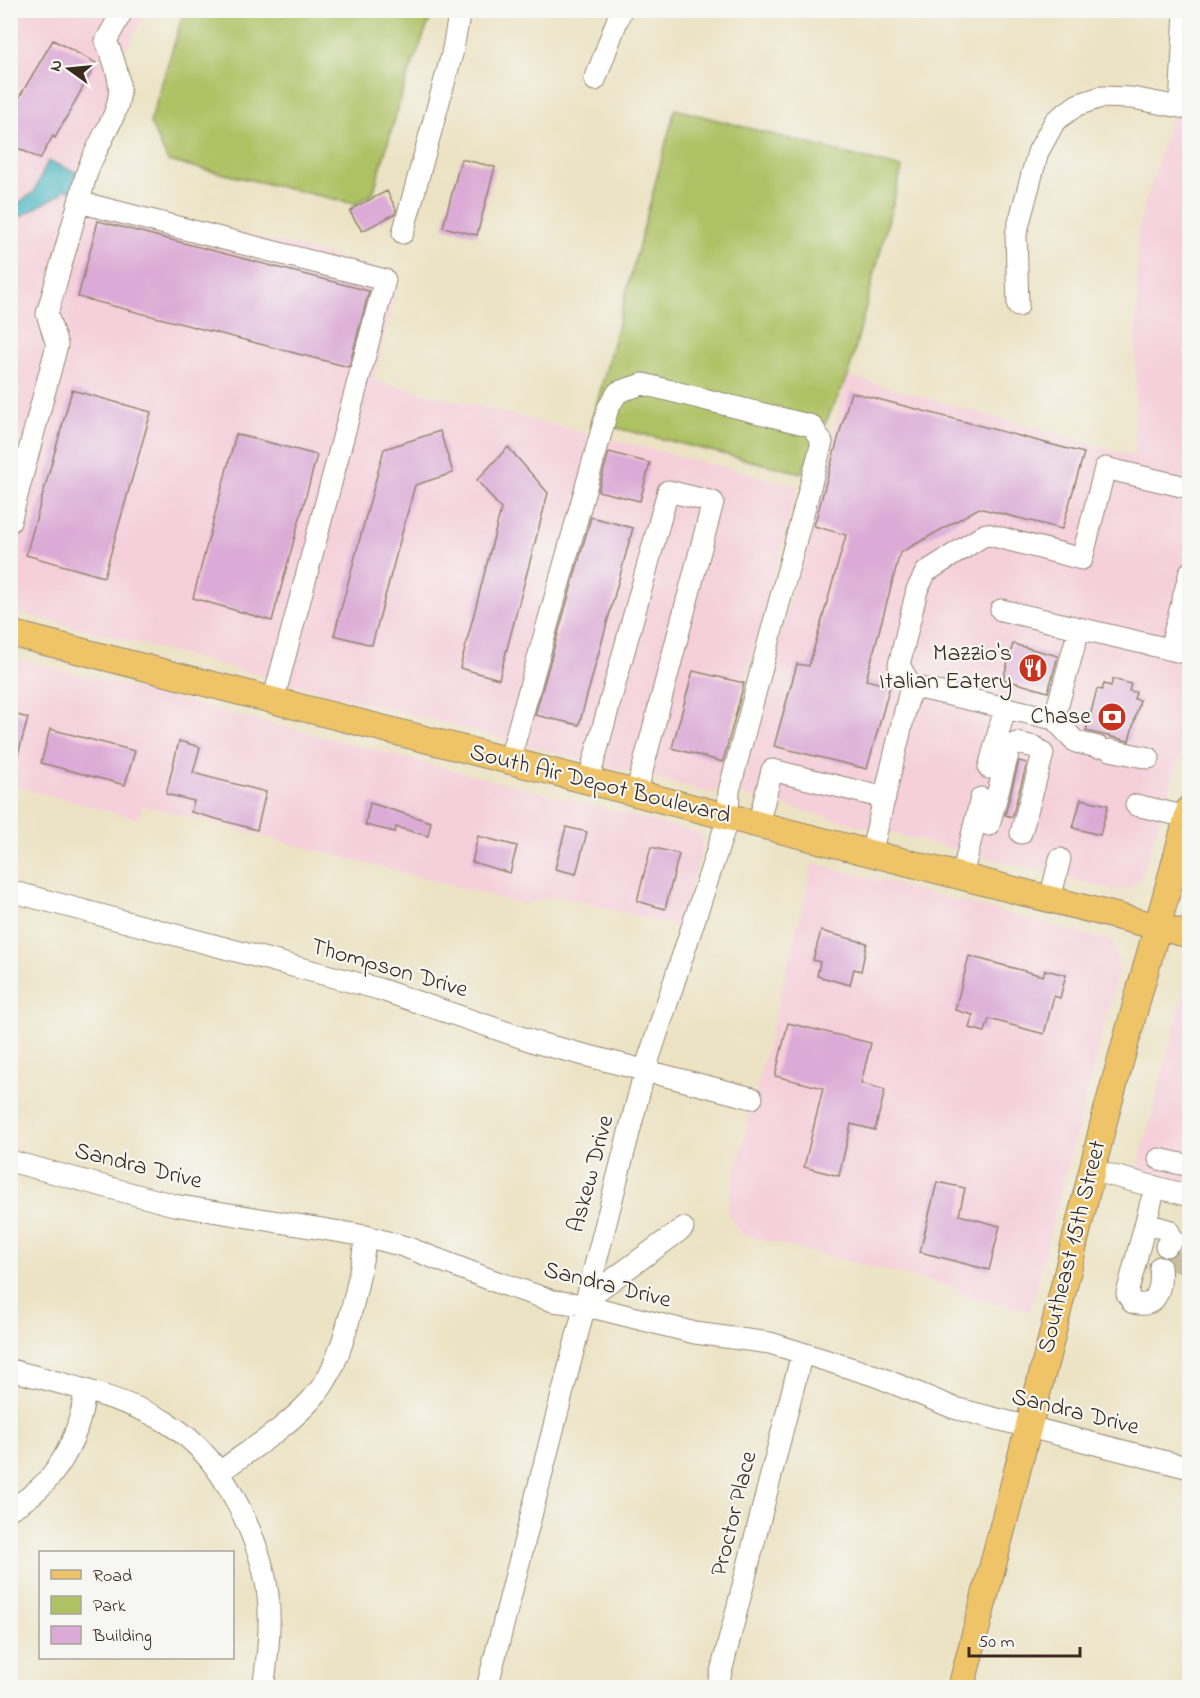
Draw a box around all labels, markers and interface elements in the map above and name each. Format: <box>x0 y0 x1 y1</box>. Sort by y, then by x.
north arrow <box>39 39 99 99</box>
text: N <box>43 57 69 74</box>
place label: Mazzio's Italian Eatery <box>879 637 1012 701</box>
restaurant icon: Mazzio's Italian Eatery <box>1017 652 1049 684</box>
place label: Chase <box>1030 700 1091 735</box>
bank icon: Chase <box>1096 701 1128 733</box>
street label: South Air Depot Boulevard <box>466 736 735 834</box>
street label: Thompson Drive <box>306 930 472 1008</box>
street label: Askew Drive <box>560 1111 625 1237</box>
street label: Sandra Drive <box>71 1134 206 1200</box>
street label: Southeast 15th Street <box>1030 1137 1116 1357</box>
street label: Sandra Drive <box>540 1253 675 1319</box>
street label: Sandra Drive <box>1008 1380 1143 1446</box>
street label: Proctor Place <box>703 1447 768 1580</box>
legend <box>39 1551 234 1659</box>
text: Road <box>93 1564 132 1590</box>
text: Park <box>93 1594 126 1620</box>
scale bar <box>969 1620 1080 1658</box>
text: Building <box>92 1624 152 1651</box>
text: 50 m <box>978 1630 1015 1656</box>

